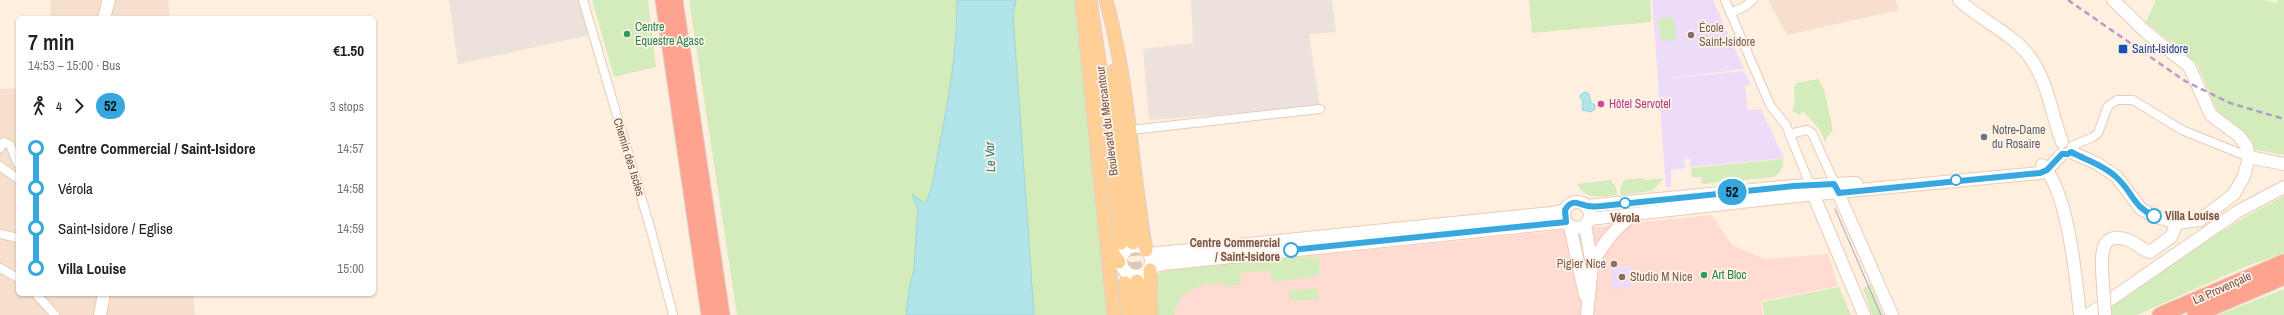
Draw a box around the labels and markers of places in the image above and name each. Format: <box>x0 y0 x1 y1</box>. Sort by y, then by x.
place label: Centre Equestre Agasc <box>635 19 704 49</box>
place label: École Saint-Isidore <box>1699 20 1755 50</box>
marker: Centre Equestre Agasc <box>622 29 632 39</box>
marker: École Saint-Isidore <box>1686 30 1696 40</box>
place label: Saint-Isidore <box>2132 41 2188 57</box>
marker: Saint-Isidore <box>2117 43 2129 55</box>
place label: Hôtel Servotel <box>1609 96 1671 112</box>
marker: Hôtel Servotel <box>1596 99 1606 109</box>
place label: Notre-Dame du Rosaire <box>1992 122 2046 152</box>
marker: Notre-Dame du Rosaire <box>1979 132 1989 142</box>
unlabelled marker <box>1950 174 1962 186</box>
marker: Vérola <box>1619 197 1631 209</box>
marker: Villa Louise <box>2146 208 2162 224</box>
place label: Villa Louise <box>2165 208 2220 224</box>
place label: Vérola <box>1610 210 1640 226</box>
place label: Centre Commercial / Saint-Isidore <box>1190 235 1281 265</box>
marker: Centre Commercial / Saint-Isidore <box>1283 242 1299 258</box>
place label: Pigier Nice <box>1557 256 1606 272</box>
marker: Pigier Nice <box>1609 259 1619 269</box>
place label: Art Bloc <box>1711 267 1747 283</box>
place label: Studio M Nice <box>1630 269 1692 285</box>
marker: Art Bloc <box>1699 270 1709 280</box>
marker: Studio M Nice <box>1617 272 1627 282</box>

